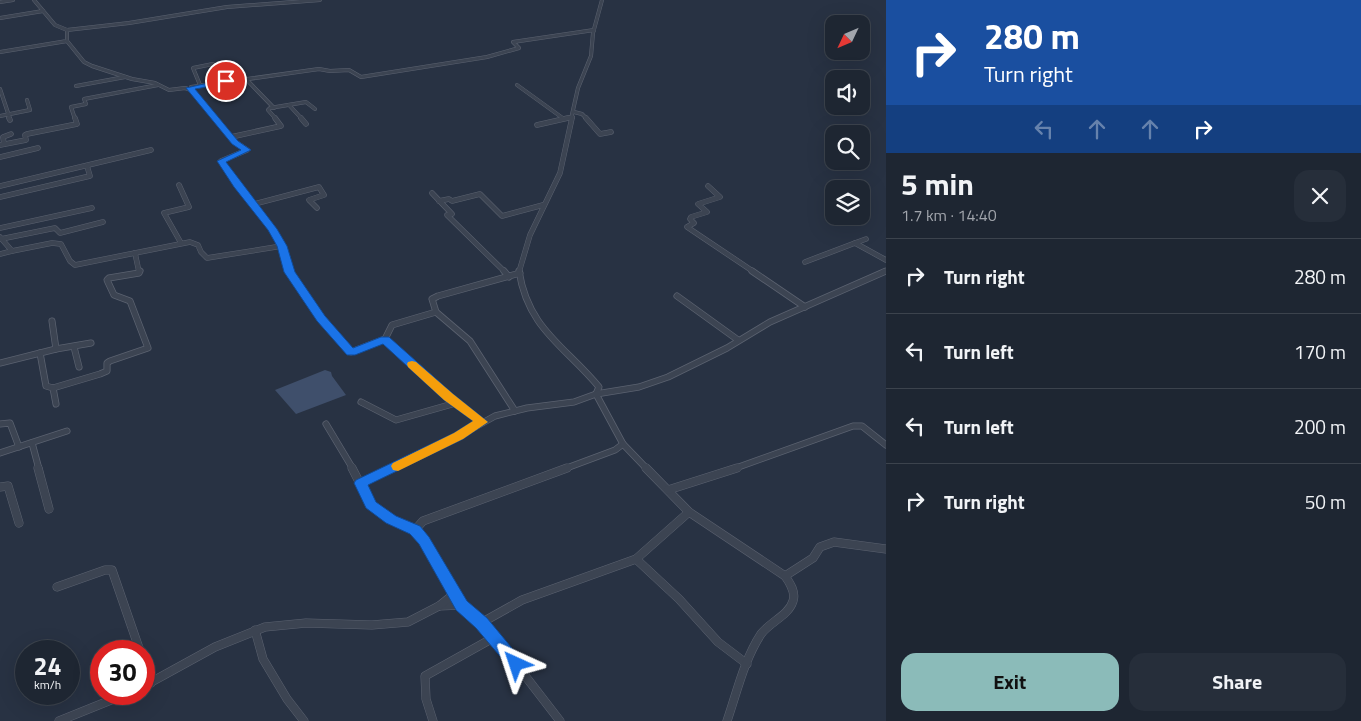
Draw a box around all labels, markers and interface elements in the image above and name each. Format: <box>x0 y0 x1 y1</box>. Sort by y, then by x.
text: 280 m <box>984 9 1080 63</box>
north arrow <box>825 15 870 60</box>
map controls <box>825 15 870 225</box>
icon: right <box>901 20 966 85</box>
text: Turn right <box>984 57 1073 91</box>
pin <box>205 60 247 102</box>
icon: arrive <box>212 67 240 95</box>
button: sound <box>825 70 870 115</box>
icon: left <box>1030 115 1058 143</box>
icon: ahead <box>1083 115 1111 143</box>
icon: ahead <box>1136 115 1164 143</box>
icon: right <box>1189 115 1217 143</box>
button: search <box>825 125 870 170</box>
text: 5 min <box>901 161 974 207</box>
button: close <box>1294 170 1346 222</box>
button: layers <box>825 180 870 225</box>
text: 1.7 km · 14:40 <box>901 203 997 227</box>
icon: right <box>901 262 929 290</box>
text: Turn right <box>944 262 1025 291</box>
text: 280 m <box>1294 262 1346 291</box>
icon: left <box>901 337 929 365</box>
text: Turn left <box>944 337 1014 366</box>
text: 170 m <box>1294 337 1346 366</box>
icon: left <box>901 412 929 440</box>
text: Turn left <box>944 412 1014 441</box>
text: 200 m <box>1294 412 1346 441</box>
icon: right <box>901 487 929 515</box>
text: Turn right <box>944 487 1025 516</box>
text: 50 m <box>1305 487 1346 516</box>
position arrow <box>489 637 541 689</box>
speed limit sign: 30 <box>90 640 155 705</box>
text: 24 <box>33 647 62 685</box>
button: Exit <box>901 653 1119 711</box>
button: Share <box>1129 653 1346 711</box>
text: km/h <box>34 675 61 694</box>

